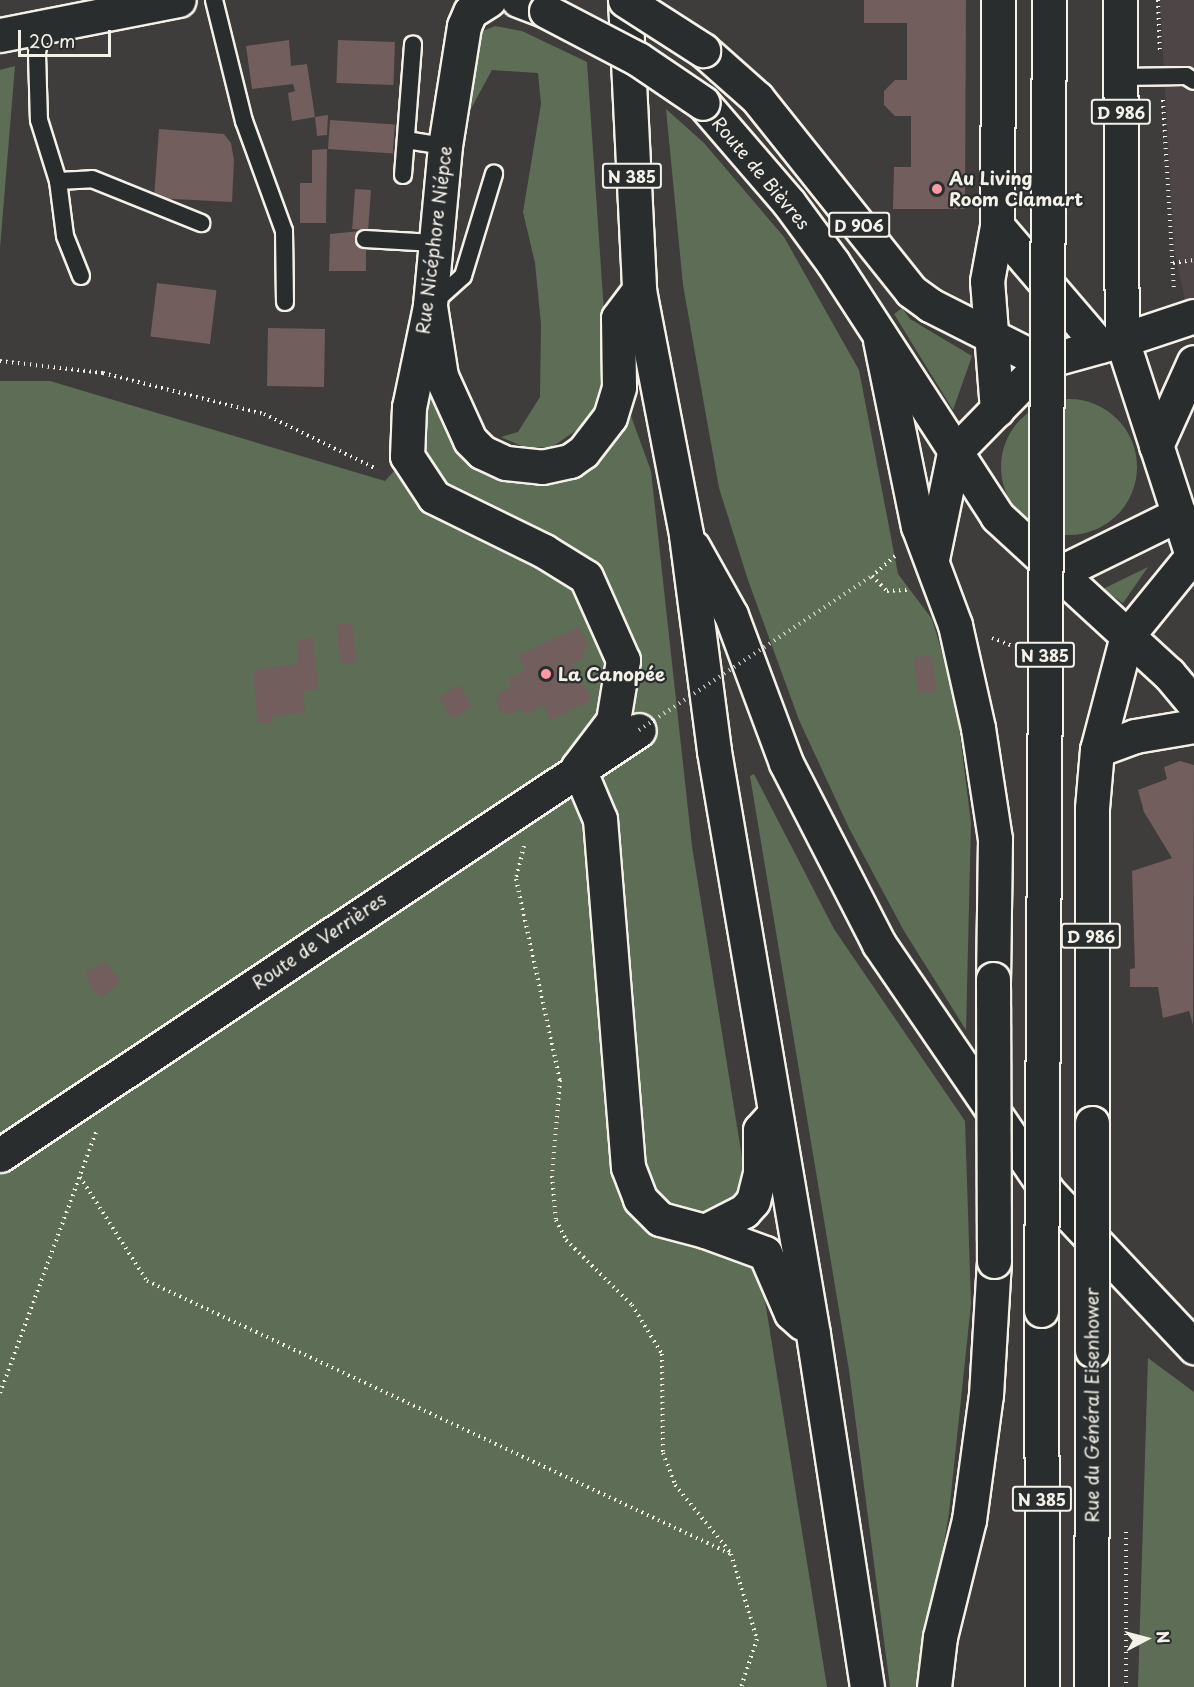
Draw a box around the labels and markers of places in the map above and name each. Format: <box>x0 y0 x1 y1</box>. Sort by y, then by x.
place label: Au Living Room Clamart <box>949 168 1082 210</box>
marker: Au Living Room Clamart <box>930 182 944 196</box>
place label: La Canopée <box>558 663 665 685</box>
marker: La Canopée <box>539 667 553 681</box>

